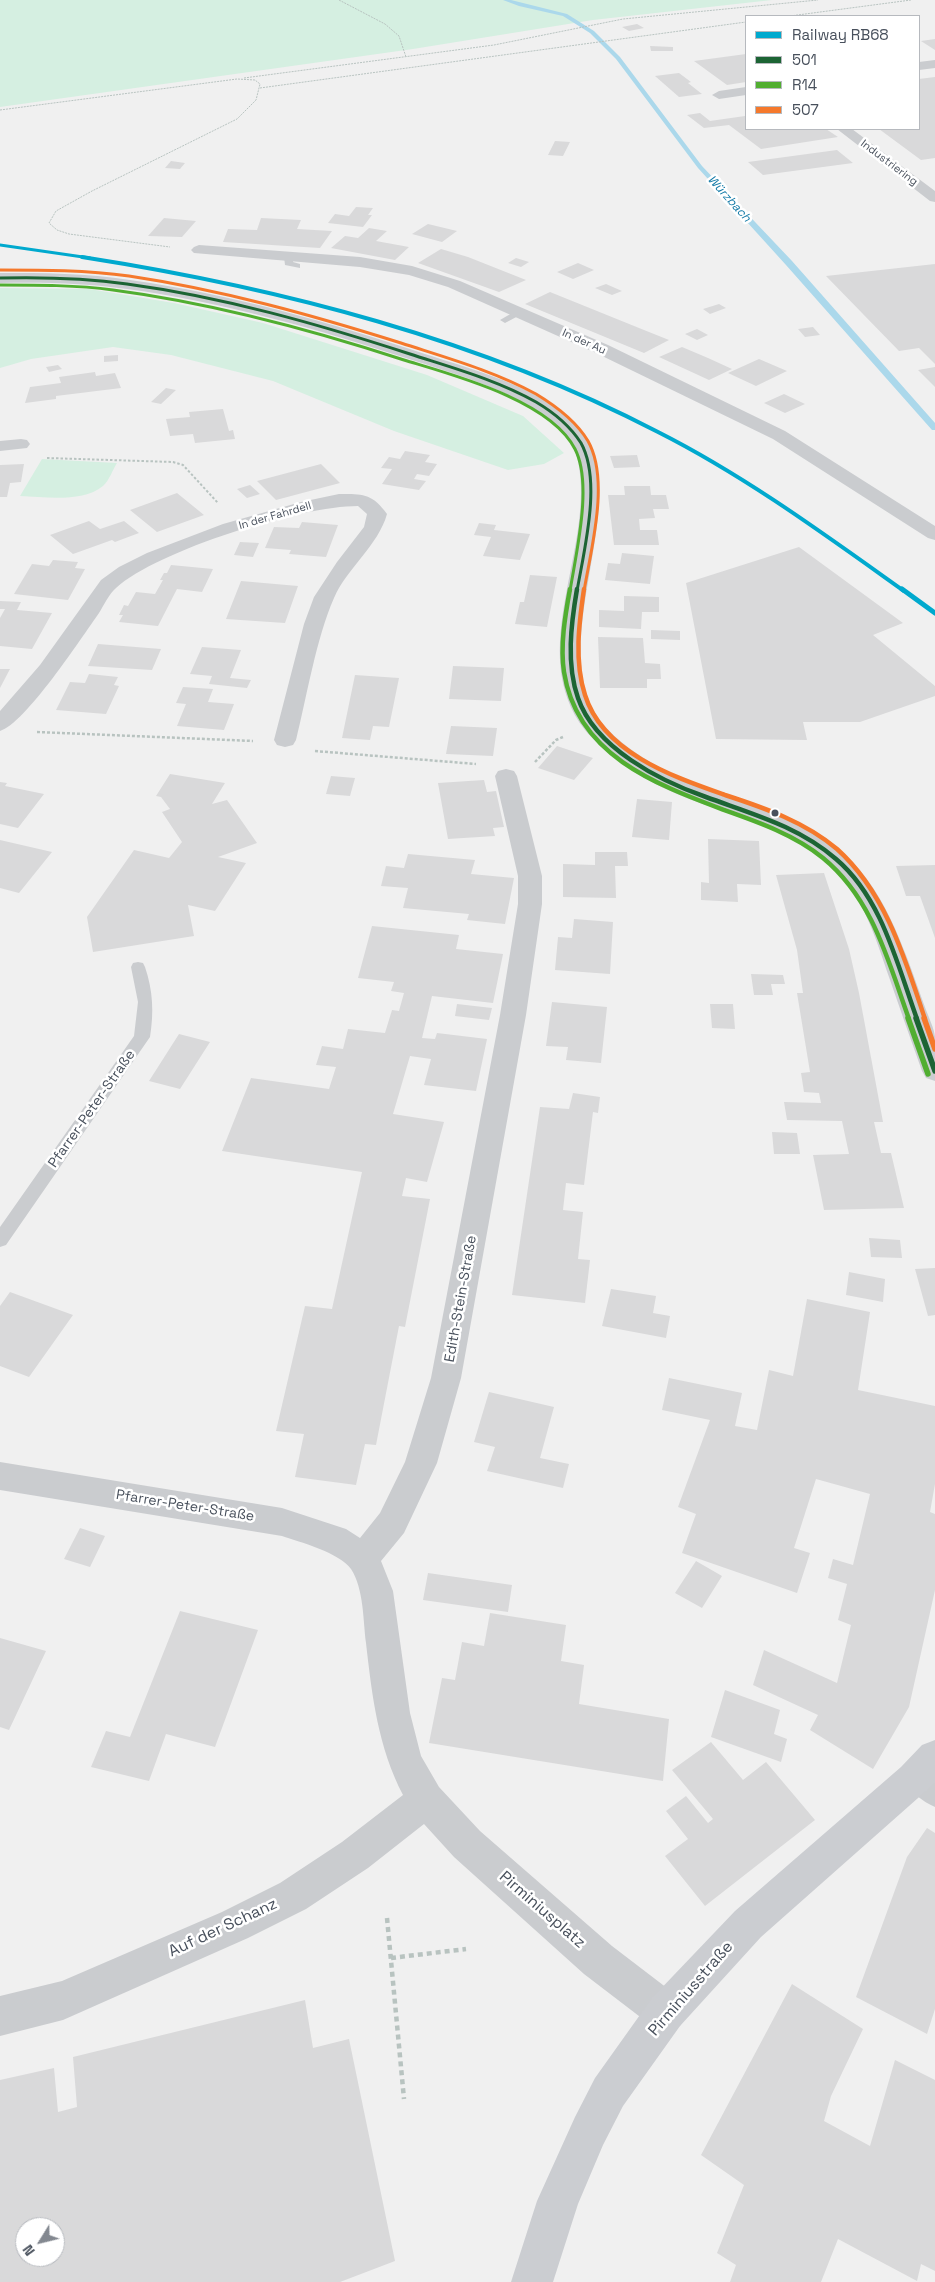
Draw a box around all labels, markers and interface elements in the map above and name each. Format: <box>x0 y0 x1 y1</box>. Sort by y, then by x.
legend <box>745 15 920 130</box>
text: Railway RB68 <box>792 25 889 44</box>
text: 501 <box>792 50 817 69</box>
text: R14 <box>792 75 817 94</box>
text: 507 <box>792 100 819 119</box>
street label: Industriering <box>858 137 920 189</box>
water label: Würzbach <box>704 173 754 225</box>
street label: In der Au <box>560 327 608 357</box>
street label: In der Fahrdell <box>237 499 313 533</box>
unlabelled marker <box>770 808 780 818</box>
street label: Pfarrer-Peter-Straße <box>45 1047 139 1171</box>
street label: Edith-Stein-Straße <box>442 1234 480 1364</box>
street label: Pfarrer-Peter-Straße <box>115 1487 255 1525</box>
street label: Pirminiusplatz <box>495 1867 589 1953</box>
street label: Auf der Schanz <box>166 1894 280 1962</box>
street label: Pirminiusstraße <box>645 1938 737 2040</box>
north arrow <box>15 2217 65 2267</box>
text: N <box>19 2241 39 2259</box>

